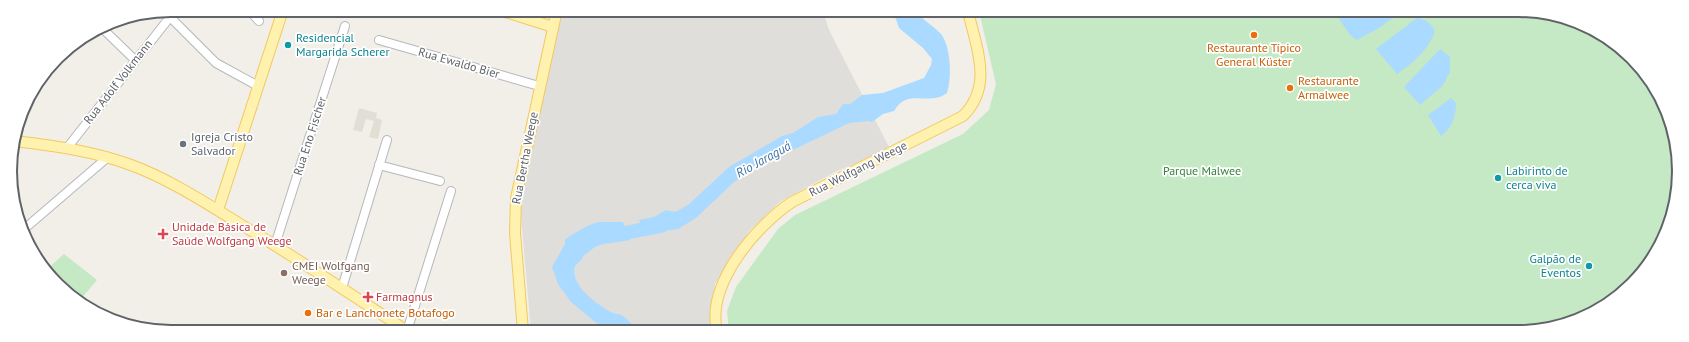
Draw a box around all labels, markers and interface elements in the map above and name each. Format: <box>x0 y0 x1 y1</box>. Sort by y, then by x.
place label: Residencial Margarida Scherer <box>296 30 390 59</box>
marker: Restaurante Típico General Küster <box>1249 30 1259 40</box>
street label: Rua Adolf Volkmann <box>80 36 155 127</box>
marker: Residencial Margarida Scherer <box>283 40 293 50</box>
place label: Restaurante Típico General Küster <box>1207 40 1301 69</box>
street label: Rua Ewaldo Bier <box>417 44 502 81</box>
place label: Restaurante Armalwee <box>1298 73 1359 102</box>
marker: Restaurante Armalwee <box>1285 83 1295 93</box>
street label: Rua Eno Fischer <box>290 95 329 177</box>
street label: Rua Bertha Weege <box>508 111 541 205</box>
place label: Igreja Cristo Salvador <box>191 129 253 158</box>
water label: Rio Jaraguá <box>733 137 794 182</box>
street label: Rua Wolfgang Weege <box>806 137 909 200</box>
marker: Igreja Cristo Salvador <box>178 139 188 149</box>
park label: Parque Malwee <box>1163 163 1241 178</box>
place label: Labirinto de cerca viva <box>1506 163 1568 192</box>
marker: Labirinto de cerca viva <box>1493 173 1503 183</box>
place label: Unidade Básica de Saúde Wolfgang Weege <box>172 219 292 248</box>
marker: Unidade Básica de Saúde Wolfgang Weege <box>157 228 169 240</box>
place label: Galpão de Eventos <box>1530 251 1581 280</box>
place label: CMEI Wolfgang Weege <box>292 258 370 287</box>
marker: Galpão de Eventos <box>1584 261 1594 271</box>
marker: CMEI Wolfgang Weege <box>279 268 289 278</box>
place label: Farmagnus <box>376 289 432 304</box>
marker: Farmagnus <box>363 292 373 302</box>
place label: Bar e Lanchonete Botafogo <box>316 305 455 320</box>
marker: Bar e Lanchonete Botafogo <box>303 308 313 318</box>

